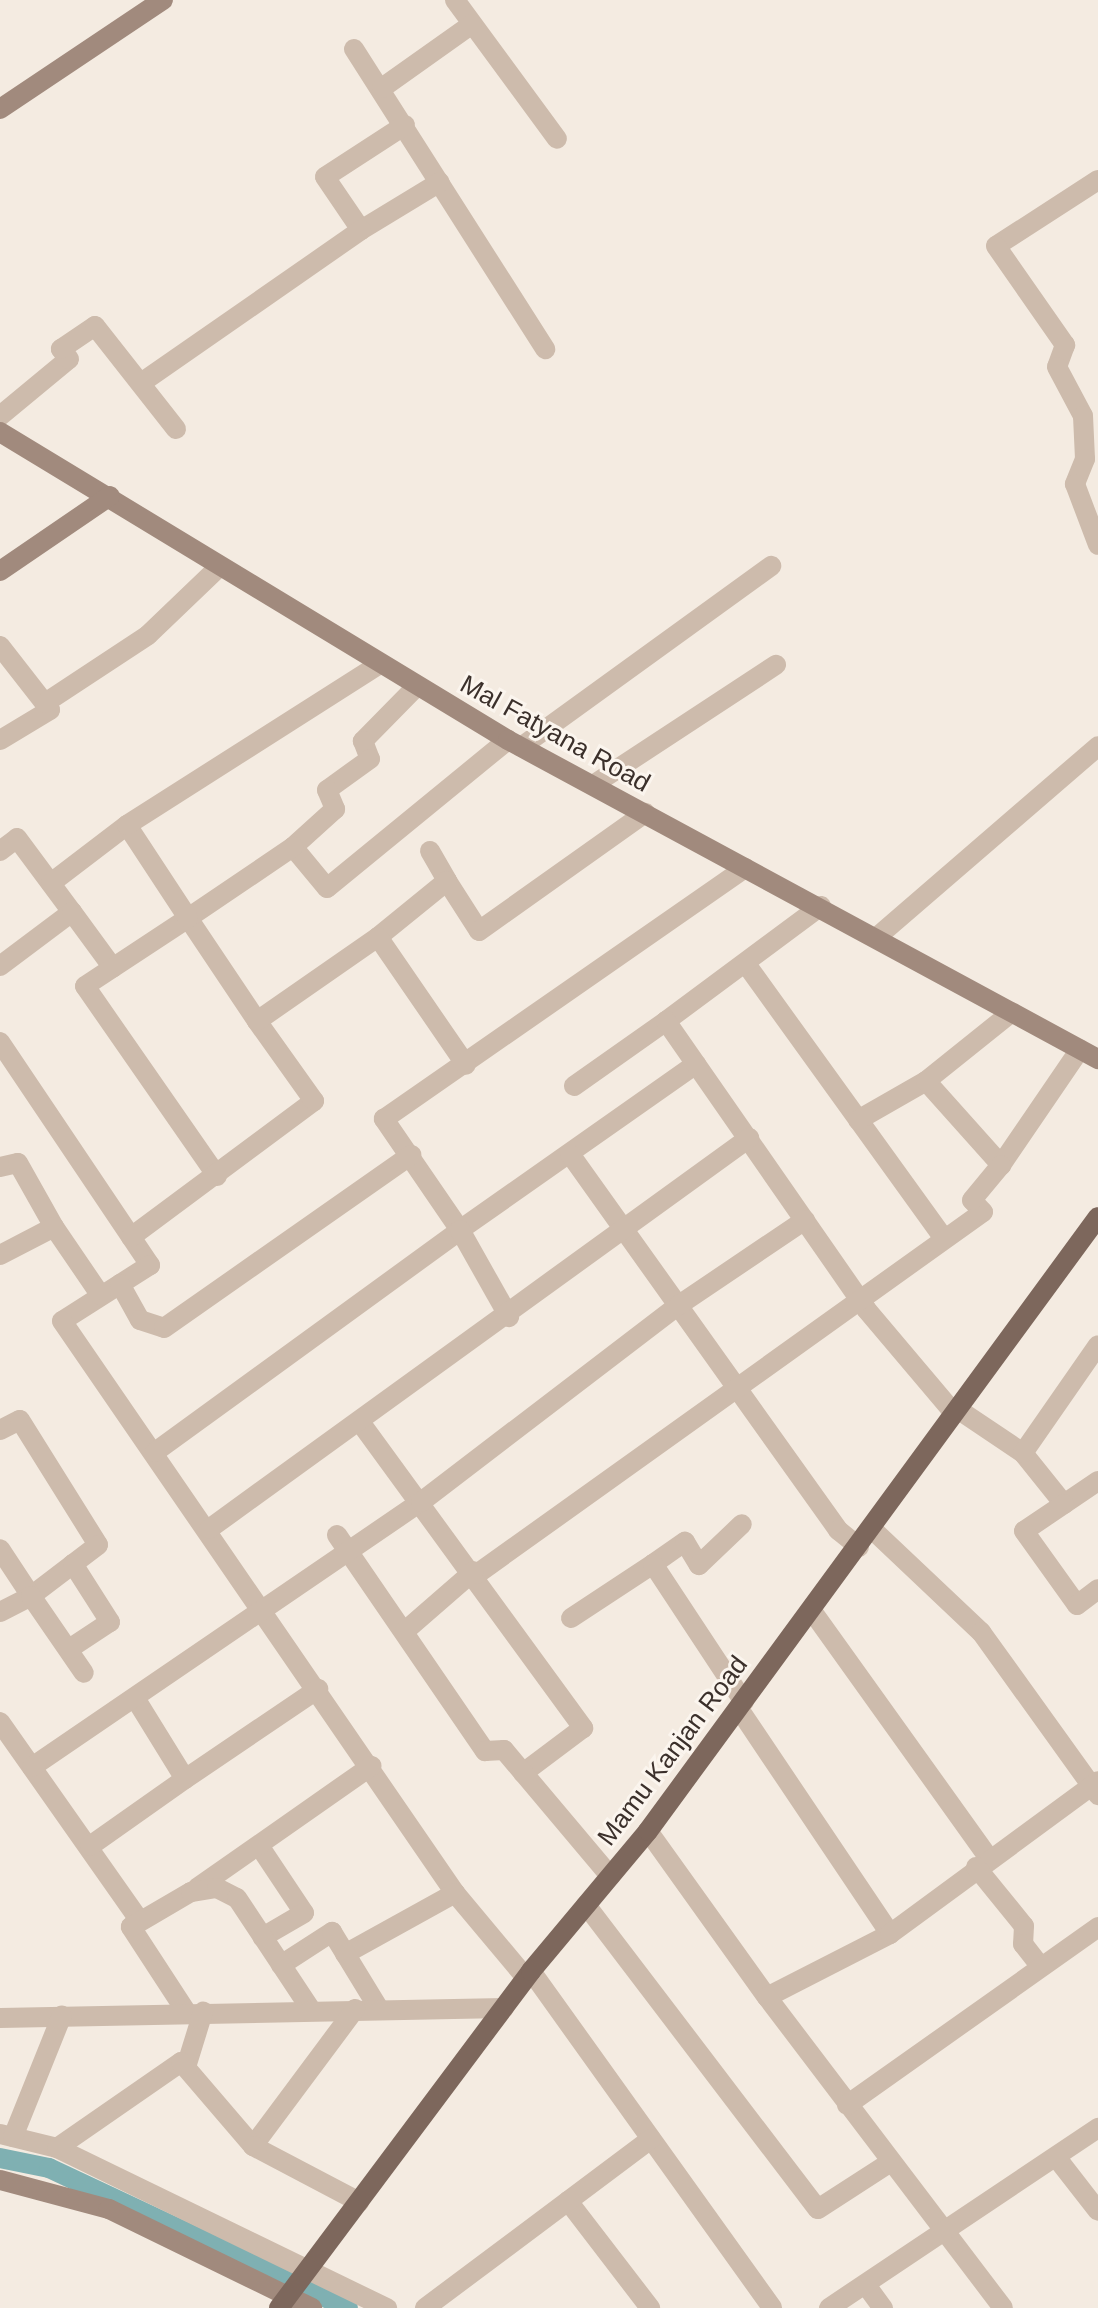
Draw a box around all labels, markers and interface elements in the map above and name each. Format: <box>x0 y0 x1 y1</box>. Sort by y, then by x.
street label: Mal Fatyana Road <box>455 669 655 799</box>
street label: Mamu Kanjan Road <box>591 1650 755 1852</box>

